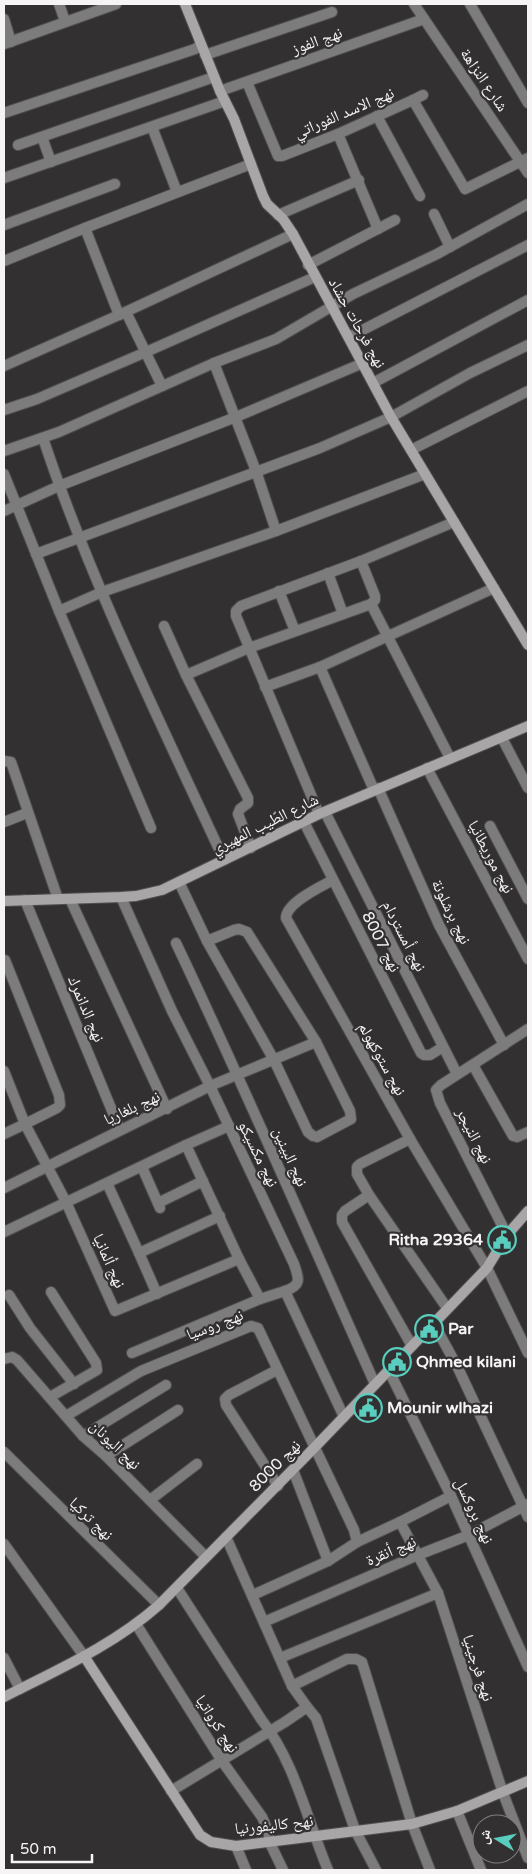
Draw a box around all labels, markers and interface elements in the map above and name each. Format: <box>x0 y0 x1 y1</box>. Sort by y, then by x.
street label: نهج الفوز <box>288 23 345 60</box>
street label: شارع النزاهة <box>456 45 512 115</box>
street label: نهج الاسد الفوراتي <box>291 83 398 145</box>
street label: نهج فرحات حشاد <box>324 274 390 372</box>
street label: شارع الطّيب المهيري <box>208 789 323 860</box>
street label: نهج موريطانيا <box>463 817 519 897</box>
street label: نهج برشلونة <box>427 876 475 948</box>
street label: نهج أمستردام <box>377 897 431 975</box>
street label: نهج 8007 <box>357 908 405 976</box>
street label: نهج الدانمرك <box>63 973 109 1045</box>
street label: نهج ستوكهولم <box>354 1019 410 1099</box>
street label: نهج بلغاريا <box>101 1086 163 1130</box>
street label: نهج النيجر <box>451 1104 497 1167</box>
street label: نهج مكسيكو <box>233 1118 283 1190</box>
street label: نهج البينين <box>268 1124 312 1190</box>
public building icon: Ritha 29364 <box>487 1225 517 1255</box>
place label: Ritha 29364 <box>388 1230 483 1250</box>
street label: نهج ألمانيا <box>88 1231 130 1291</box>
street label: نهج روسيا <box>184 1305 246 1345</box>
public building icon: Par <box>414 1314 444 1344</box>
place label: Par <box>448 1319 474 1339</box>
public building icon: Qhmed kilani <box>382 1347 412 1377</box>
place label: Qhmed kilani <box>416 1352 516 1372</box>
public building icon: Mounir wlhazi <box>353 1393 383 1423</box>
place label: Mounir wlhazi <box>387 1398 493 1418</box>
street label: نهج اليونان <box>85 1416 145 1474</box>
street label: نهج 8000 <box>245 1436 305 1496</box>
street label: نهج بروكسل <box>450 1475 498 1547</box>
street label: نهج تركيا <box>65 1493 117 1545</box>
street label: نهج أنقرة <box>363 1531 419 1571</box>
street label: نهج فرجينيا <box>458 1632 498 1704</box>
street label: نهج كرواتيا <box>191 1691 243 1757</box>
street label: نهح كاليفورنيا <box>234 1811 314 1839</box>
north arrow <box>472 1814 522 1864</box>
text: ش <box>475 1828 494 1846</box>
scale bar <box>12 1832 92 1864</box>
text: 50 m <box>20 1840 57 1858</box>

